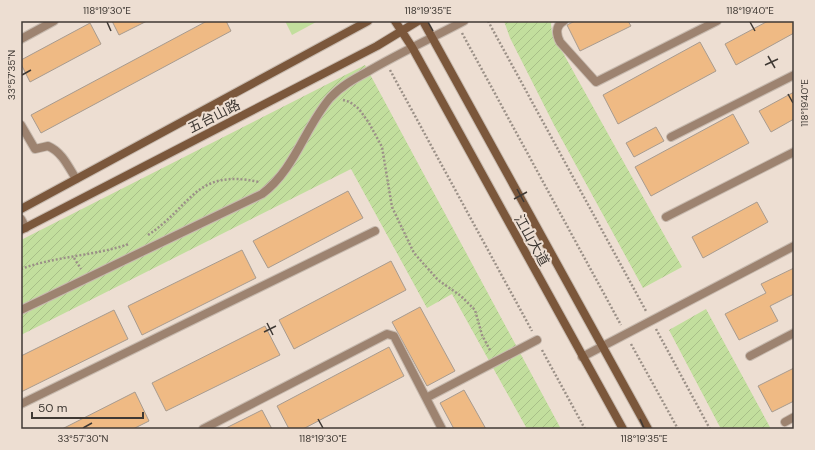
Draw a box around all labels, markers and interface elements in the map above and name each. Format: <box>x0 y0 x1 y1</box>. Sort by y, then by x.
text: 118°19'30"E <box>83 4 131 17</box>
text: 118°19'35"E <box>404 4 452 17</box>
text: 118°19'40"E <box>726 4 774 17</box>
text: 33°57'35"N <box>5 50 18 100</box>
text: 118°19'40"E <box>798 79 811 127</box>
street label: 五台山路 <box>185 95 243 137</box>
street label: 江山大道 <box>511 211 553 269</box>
scale bar <box>32 394 143 420</box>
text: 50 m <box>38 400 67 416</box>
text: 33°57'30"N <box>58 432 109 445</box>
text: 118°19'30"E <box>299 432 347 445</box>
text: 118°19'35"E <box>620 432 668 445</box>

